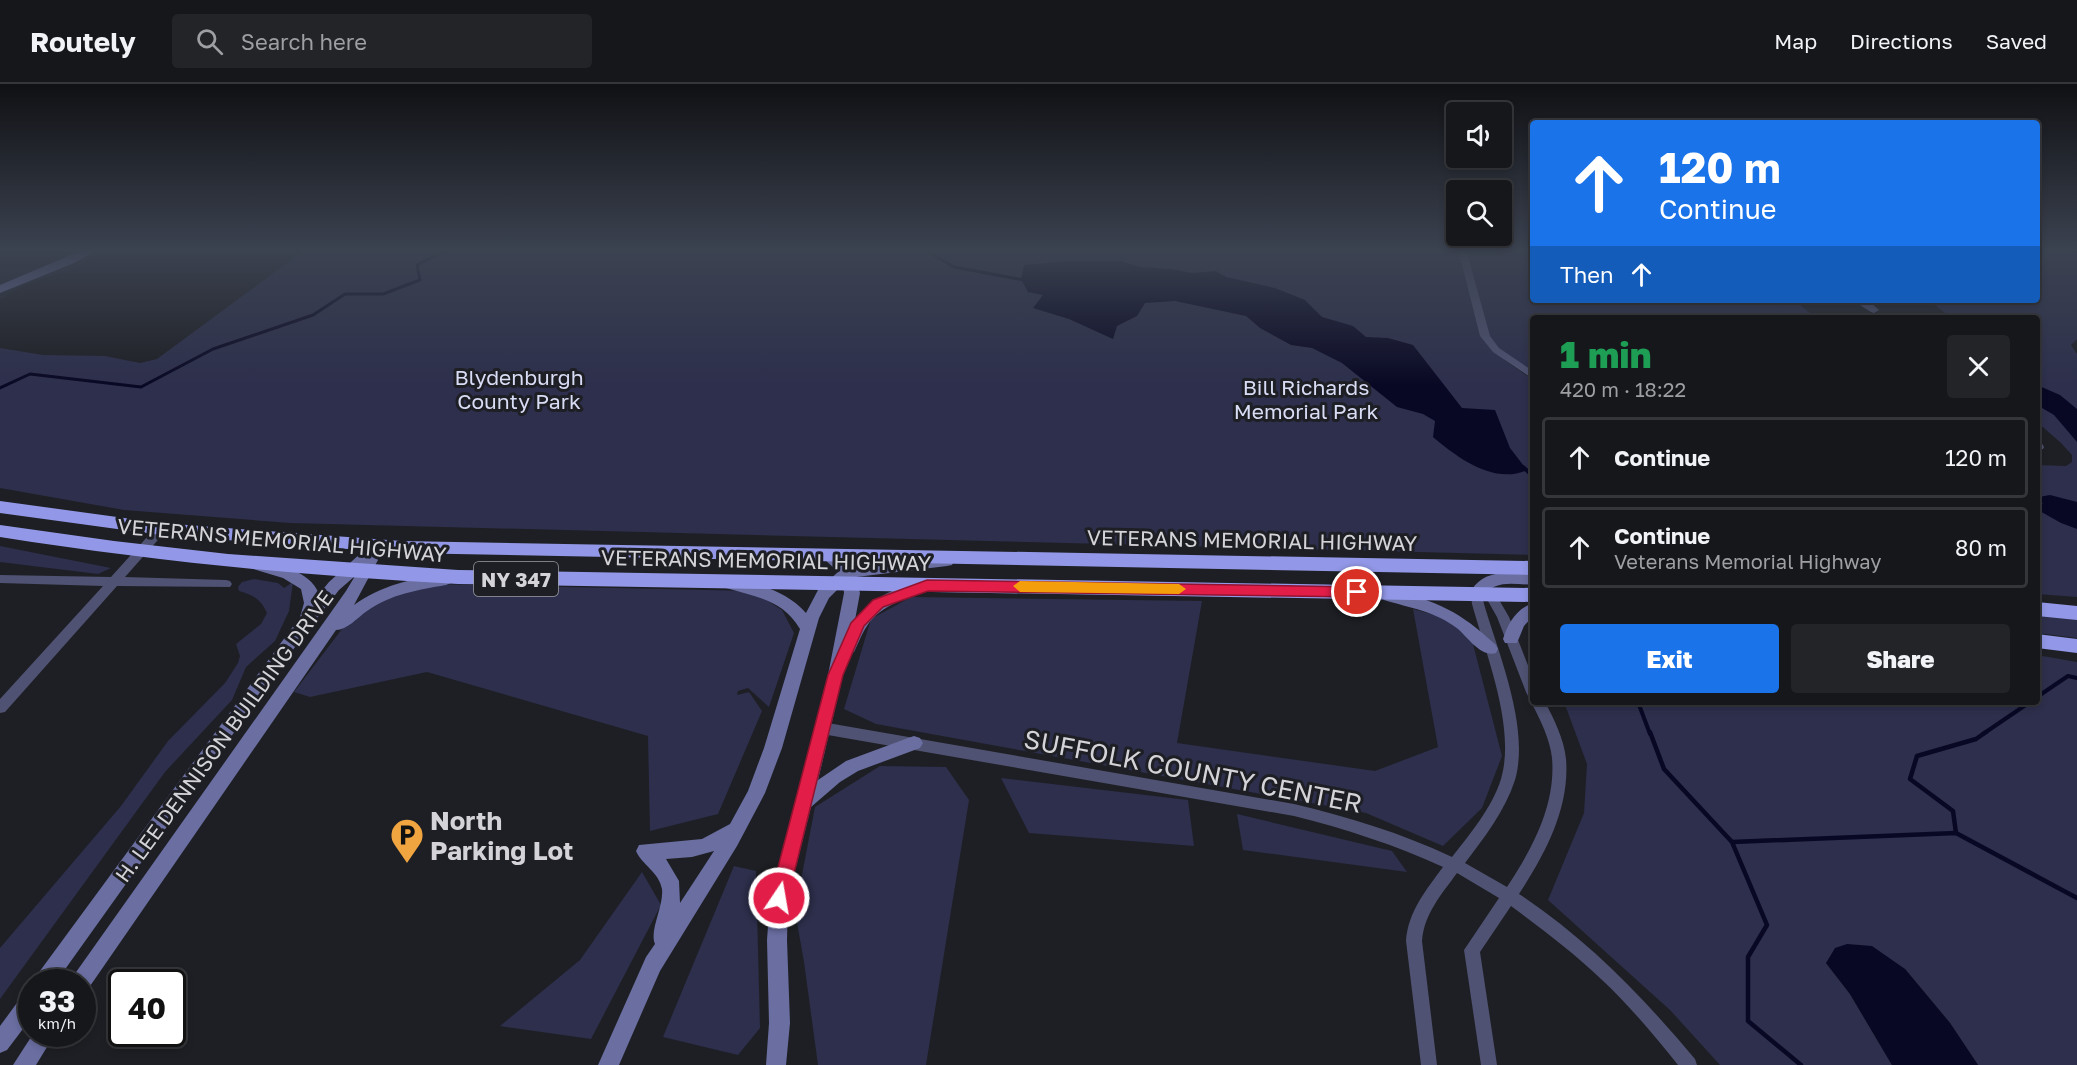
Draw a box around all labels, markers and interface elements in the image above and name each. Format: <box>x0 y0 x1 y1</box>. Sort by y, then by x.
search box <box>172 14 592 68</box>
text: Routely <box>30 25 136 58</box>
icon: search <box>193 25 226 58</box>
text: Search here <box>241 28 367 55</box>
text: Map <box>1774 28 1817 54</box>
text: Directions <box>1850 28 1953 54</box>
text: Saved <box>1986 28 2047 54</box>
map controls <box>1446 102 1512 246</box>
button: sound <box>1446 102 1512 168</box>
text: 120 m <box>1659 142 1781 192</box>
icon: ahead <box>1560 144 1638 222</box>
button: search <box>1446 180 1512 246</box>
text: Continue <box>1659 193 1777 225</box>
icon: ahead <box>1625 258 1658 291</box>
text: Then <box>1560 261 1613 288</box>
text: 1 min <box>1560 333 1651 376</box>
button: close <box>1947 335 2010 398</box>
park label: Blydenburgh County Park <box>454 364 584 414</box>
park label: Bill Richards Memorial Park <box>1234 374 1378 424</box>
text: 420 m · 18:22 <box>1560 377 1686 401</box>
icon: ahead <box>1563 441 1596 474</box>
text: Continue <box>1614 444 1710 471</box>
text: 120 m <box>1945 444 2007 471</box>
street label: VETERANS MEMORIAL HIGHWAY <box>116 513 448 567</box>
text: Continue <box>1614 522 1710 549</box>
street label: VETERANS MEMORIAL HIGHWAY <box>1087 524 1418 556</box>
icon: ahead <box>1563 531 1596 564</box>
text: 80 m <box>1955 534 2007 561</box>
street label: VETERANS MEMORIAL HIGHWAY <box>601 544 932 576</box>
text: Veterans Memorial Highway <box>1614 549 1881 573</box>
road number: NY 347 <box>474 562 558 596</box>
pin <box>1331 566 1382 617</box>
icon: arrive <box>1340 575 1373 608</box>
street label: H. LEE DENNISON BUILDING DRIVE <box>109 585 339 887</box>
button: Exit <box>1560 624 1779 693</box>
button: Share <box>1791 624 2010 693</box>
street label: SUFFOLK COUNTY CENTER <box>1021 723 1365 819</box>
place label: North Parking Lot <box>430 805 573 866</box>
parking icon: North Parking Lot <box>389 817 425 864</box>
position arrow <box>747 866 811 930</box>
speed limit sign: 40 <box>108 969 186 1047</box>
text: 33 <box>39 983 75 1019</box>
text: km/h <box>38 1014 76 1032</box>

